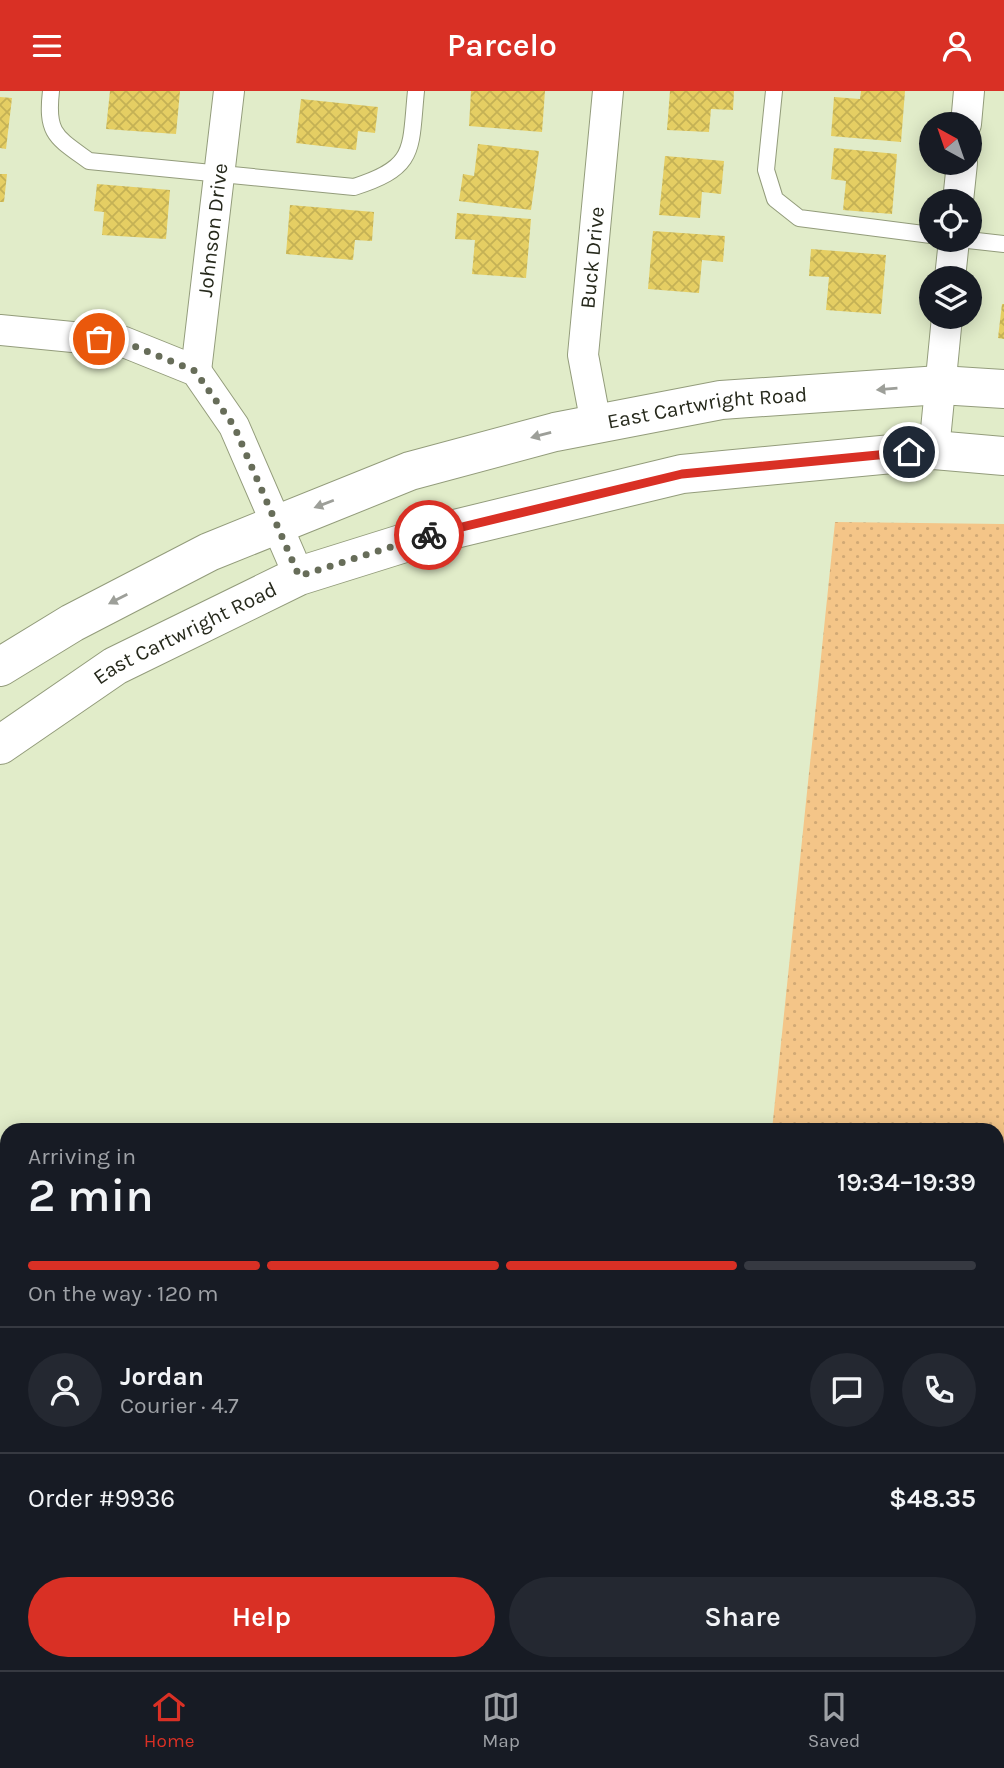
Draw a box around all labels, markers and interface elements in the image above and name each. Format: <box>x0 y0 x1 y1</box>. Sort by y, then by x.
icon: menu <box>28 27 66 65</box>
text: Parcelo <box>447 27 557 64</box>
icon: person <box>938 27 976 65</box>
north arrow <box>919 112 982 175</box>
map controls <box>919 112 982 329</box>
street label: Johnson Drive <box>193 162 232 298</box>
button: locate <box>919 189 982 252</box>
street label: Buck Drive <box>575 205 609 310</box>
button: layers <box>919 266 982 329</box>
pin <box>69 309 129 369</box>
icon: bag <box>80 320 118 358</box>
street label: East Cartwright Road <box>605 382 808 434</box>
one-way arrow <box>876 384 898 395</box>
pin <box>879 422 939 482</box>
one-way arrow <box>530 431 551 441</box>
icon: home <box>890 433 928 471</box>
one-way arrow <box>314 499 335 510</box>
courier <box>394 500 464 570</box>
icon: bike <box>410 516 448 554</box>
street label: East Cartwright Road <box>89 577 281 689</box>
one-way arrow <box>108 594 128 605</box>
text: Arriving in <box>28 1143 136 1170</box>
text: 19:34–19:39 <box>837 1167 976 1198</box>
text: 2 min <box>28 1169 154 1223</box>
text: On the way · 120 m <box>28 1280 219 1307</box>
button: person <box>28 1353 102 1427</box>
button: chat <box>810 1353 884 1427</box>
button: phone <box>902 1353 976 1427</box>
text: Jordan <box>120 1361 204 1392</box>
text: Courier · 4.7 <box>120 1392 239 1419</box>
text: Order #9936 <box>28 1483 175 1514</box>
text: $48.35 <box>889 1483 976 1514</box>
button: Help <box>28 1577 495 1657</box>
button: Share <box>509 1577 976 1657</box>
tab: Home <box>144 1688 194 1752</box>
tab: Map <box>482 1688 520 1752</box>
tab: Saved <box>808 1688 860 1752</box>

